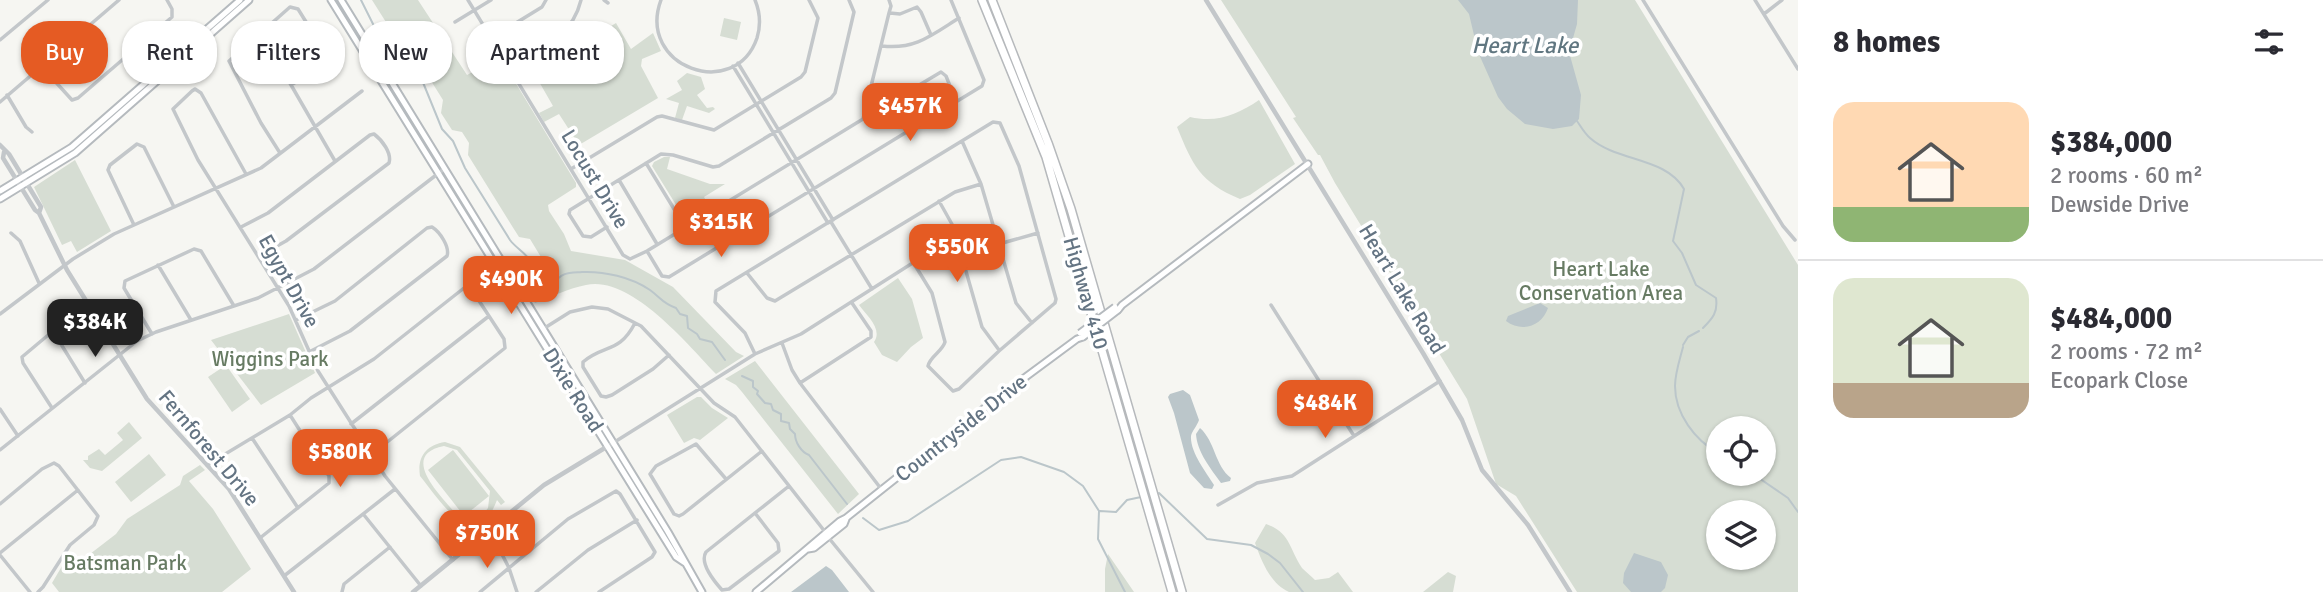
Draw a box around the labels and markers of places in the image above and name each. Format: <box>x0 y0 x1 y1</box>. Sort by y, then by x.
pin: $457K <box>861 83 959 143</box>
pin: $315K <box>672 200 770 259</box>
pin: $550K <box>908 224 1006 284</box>
pin: $490K <box>462 256 560 316</box>
pin: $384K <box>46 300 144 359</box>
pin: $484K <box>1276 380 1374 440</box>
pin: $580K <box>291 430 389 489</box>
pin: $750K <box>438 510 536 570</box>

